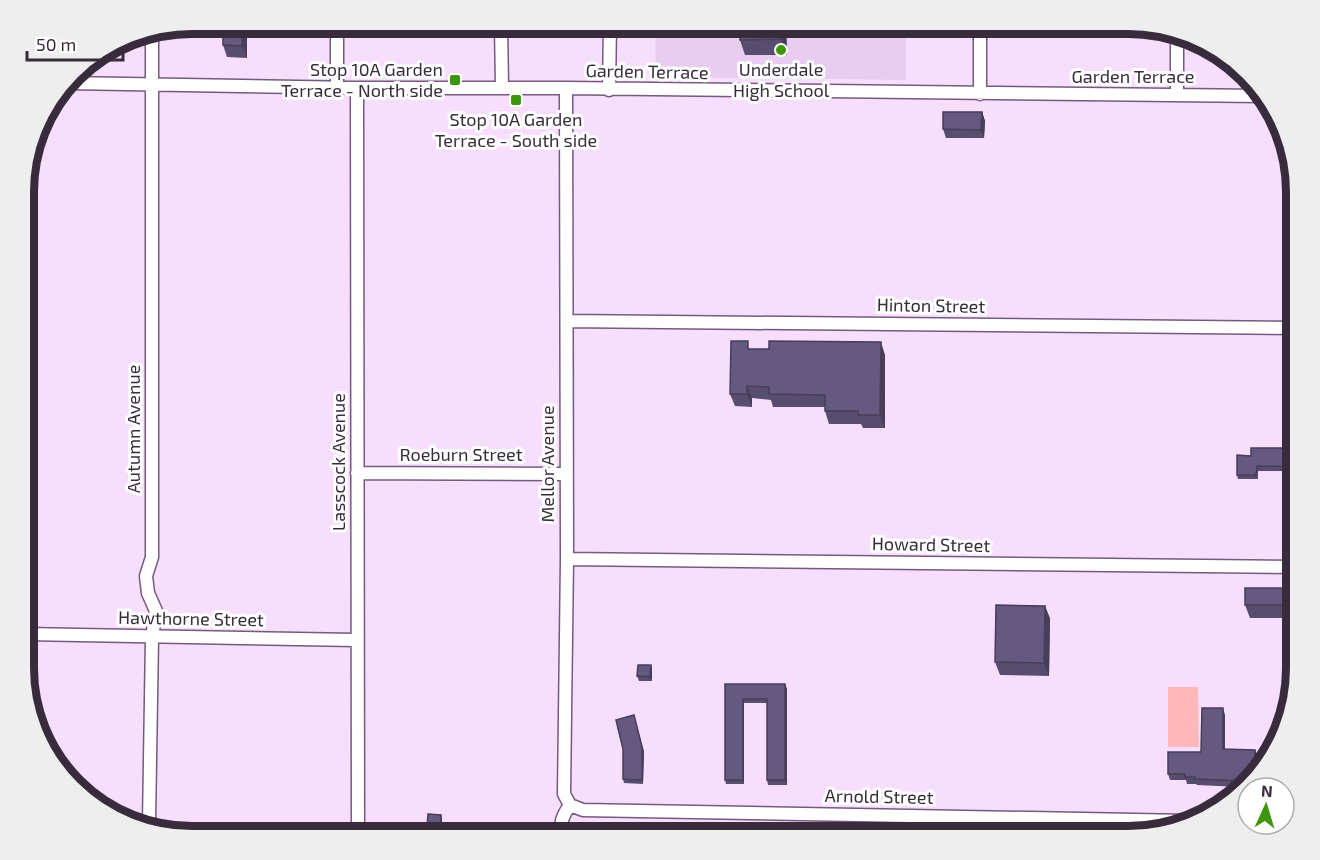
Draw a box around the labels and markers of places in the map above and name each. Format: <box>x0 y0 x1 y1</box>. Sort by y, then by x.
marker: Underdale High School <box>774 43 788 57</box>
place label: Stop 10A Garden Terrace - North side <box>281 58 443 101</box>
place label: Underdale High School <box>733 58 830 101</box>
marker: Stop 10A Garden Terrace - North side <box>448 73 462 87</box>
marker: Stop 10A Garden Terrace - South side <box>509 93 523 107</box>
place label: Stop 10A Garden Terrace - South side <box>435 108 597 151</box>

